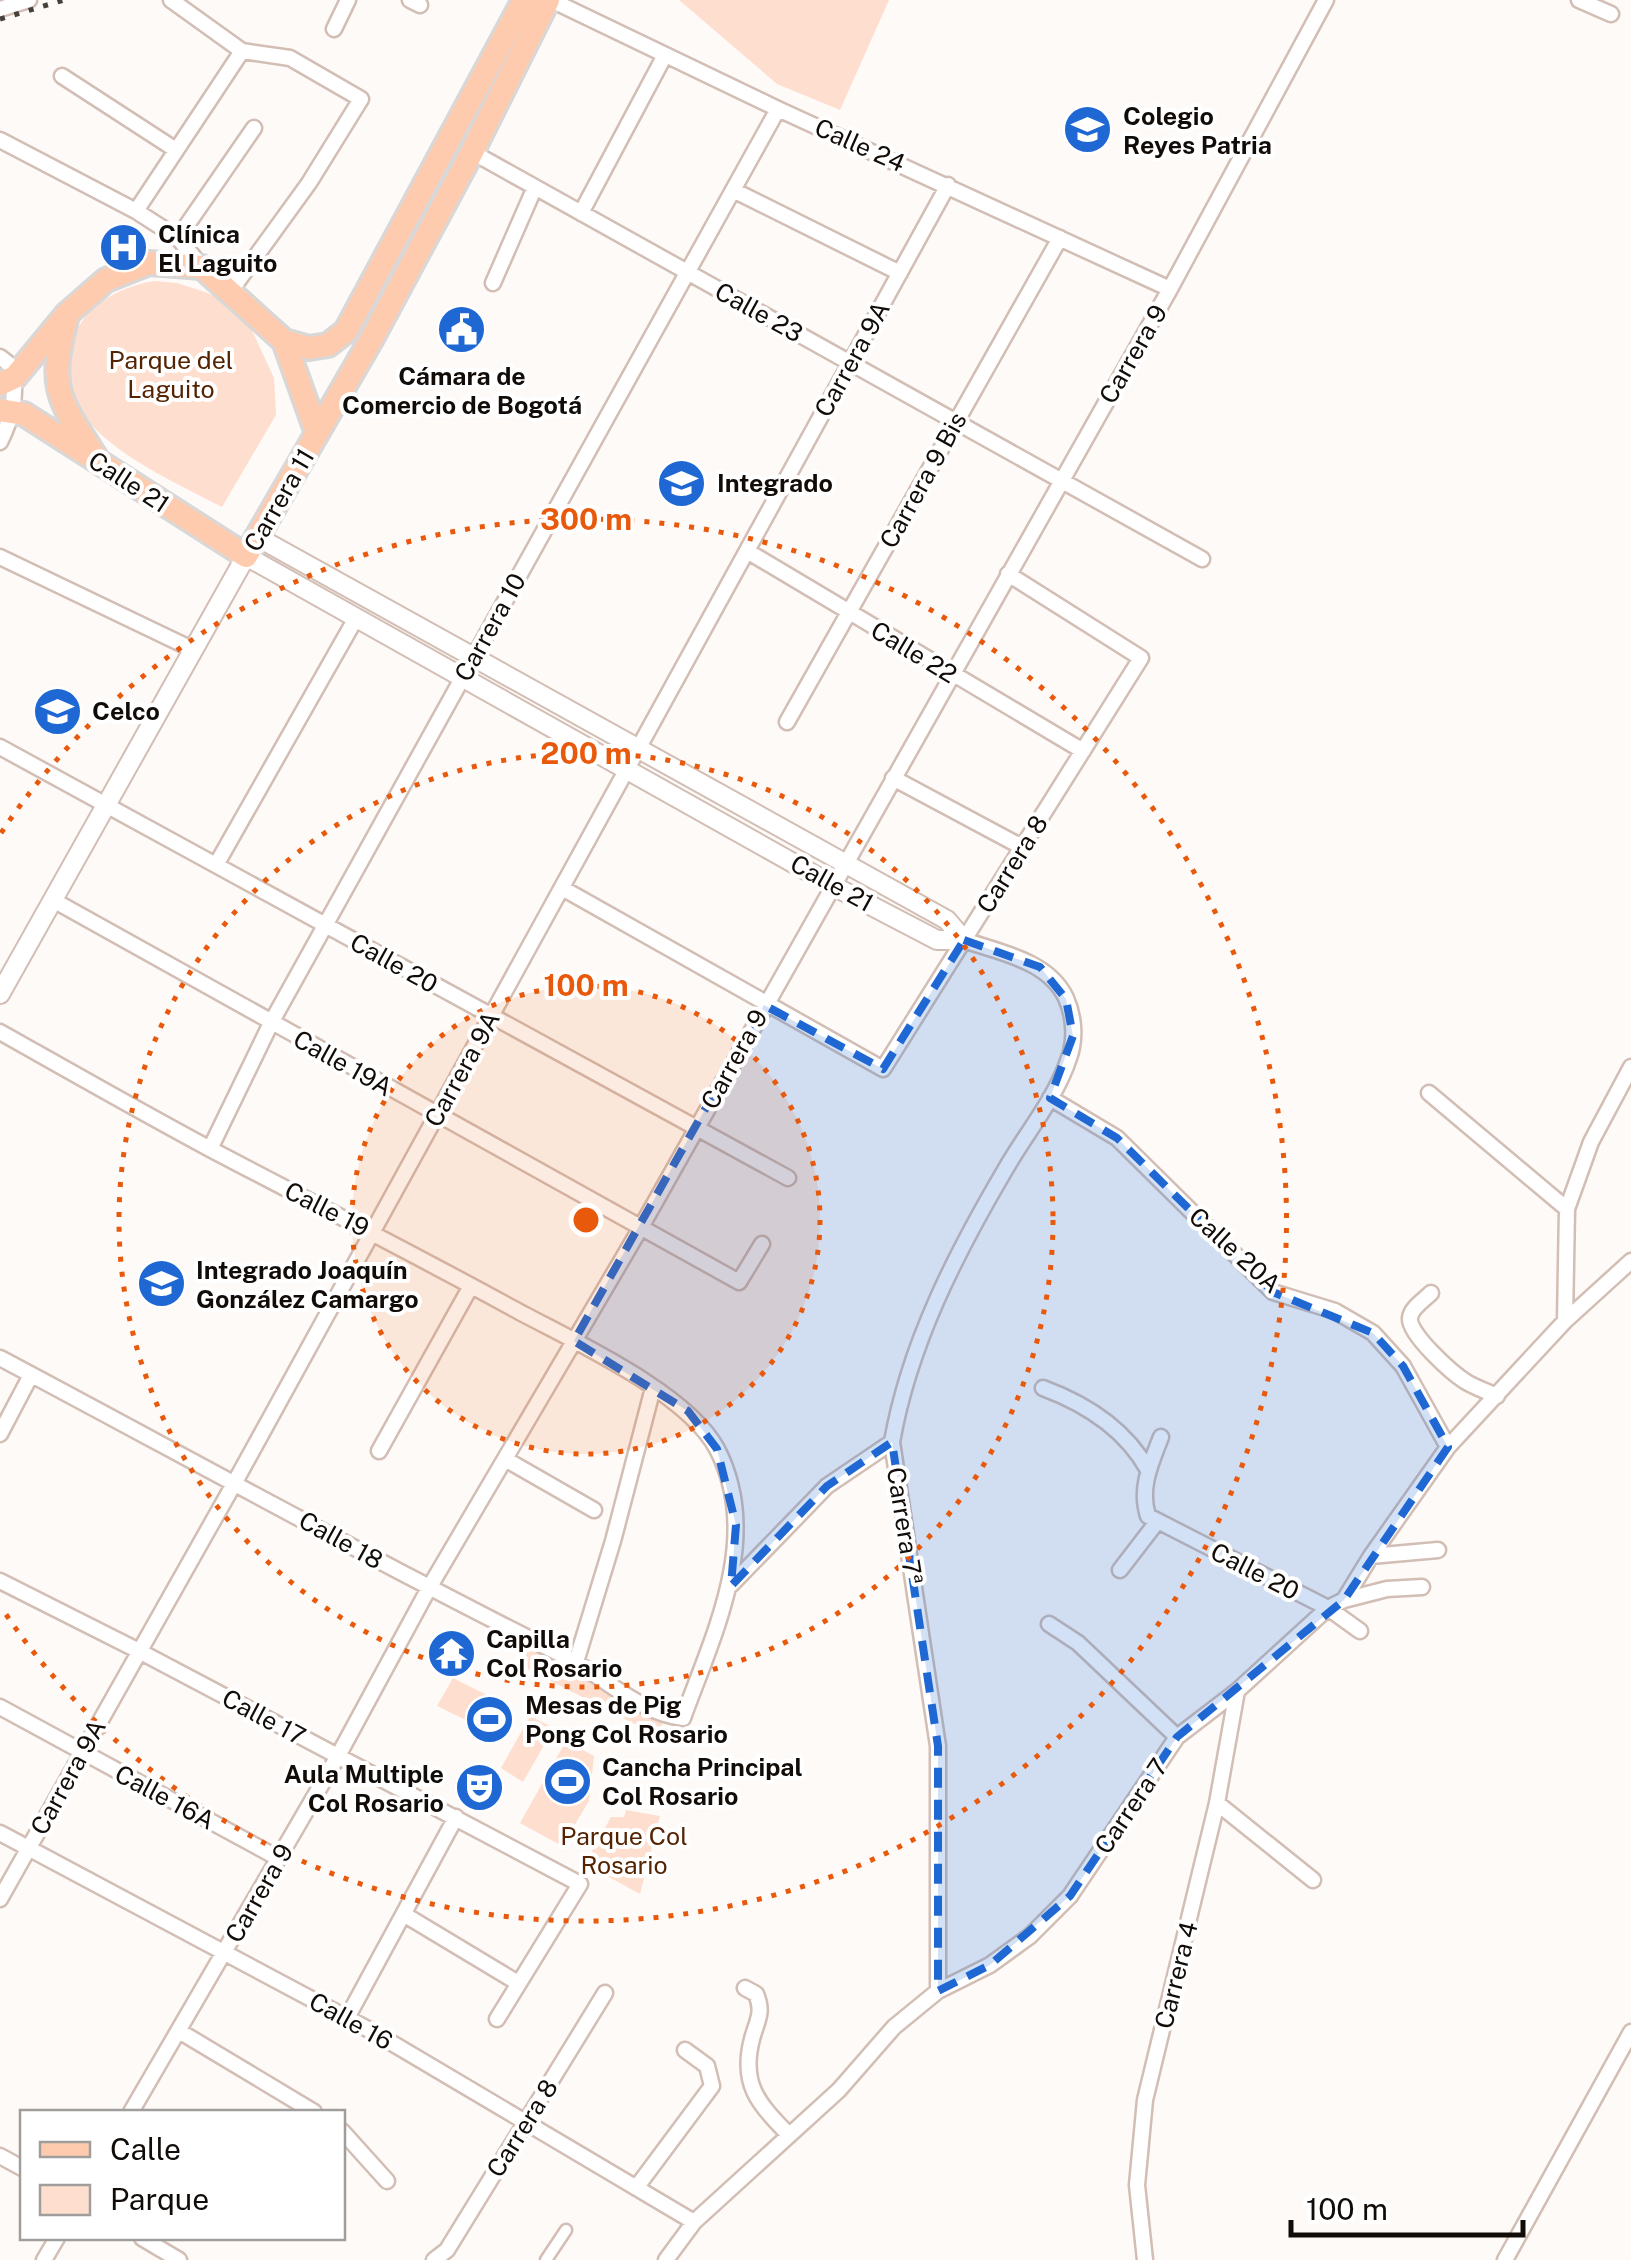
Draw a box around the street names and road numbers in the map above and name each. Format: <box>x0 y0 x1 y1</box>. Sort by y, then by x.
street label: Calle 24 <box>810 112 910 178</box>
street label: Calle 23 <box>710 276 808 348</box>
street label: Carrera 9A <box>808 296 896 422</box>
street label: Carrera 9 <box>1093 299 1173 409</box>
street label: Carrera 9 Bis <box>873 407 973 553</box>
street label: Carrera 11 <box>238 443 320 557</box>
street label: Calle 21 <box>83 445 175 519</box>
street label: Carrera 10 <box>448 568 532 686</box>
street label: Calle 22 <box>866 615 962 689</box>
street label: Carrera 8 <box>970 809 1054 919</box>
street label: Calle 21 <box>785 848 879 918</box>
street label: Calle 20 <box>345 927 443 999</box>
street label: Carrera 9 <box>694 1004 774 1114</box>
street label: Carrera 9A <box>418 1006 506 1132</box>
street label: Calle 19A <box>288 1024 398 1102</box>
street label: Calle 19 <box>280 1175 374 1243</box>
street label: Calle 20A <box>1183 1201 1287 1299</box>
street label: Carrera 7ª <box>881 1465 929 1587</box>
street label: Calle 18 <box>294 1505 388 1575</box>
street label: Calle 20 <box>1206 1536 1304 1606</box>
street label: Calle 17 <box>217 1683 311 1751</box>
street label: Carrera 9A <box>24 1714 112 1840</box>
street label: Carrera 7 <box>1088 1753 1174 1859</box>
street label: Calle 16A <box>110 1758 220 1836</box>
street label: Carrera 9 <box>219 1838 299 1948</box>
street label: Carrera 4 <box>1148 1918 1204 2032</box>
street label: Calle 16 <box>304 1986 398 2056</box>
street label: Carrera 8 <box>480 2073 564 2183</box>

